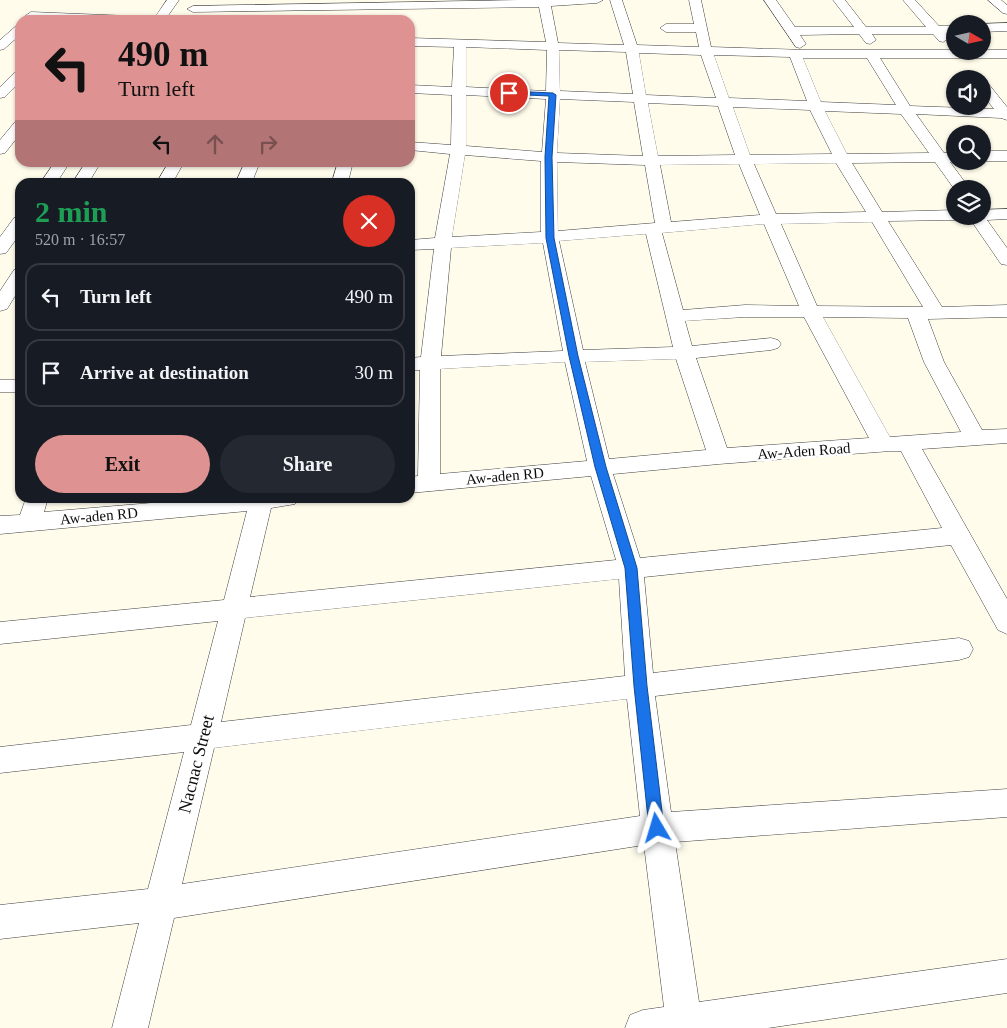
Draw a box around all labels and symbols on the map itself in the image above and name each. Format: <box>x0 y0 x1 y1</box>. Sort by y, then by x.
north arrow <box>946 15 991 60</box>
pin <box>488 72 530 114</box>
street label: Aw-Aden Road <box>757 440 852 462</box>
street label: Aw-aden RD <box>465 465 545 487</box>
street label: Aw-aden RD <box>59 505 139 527</box>
street label: Nacnac Street <box>174 713 218 815</box>
position arrow <box>630 801 682 853</box>

